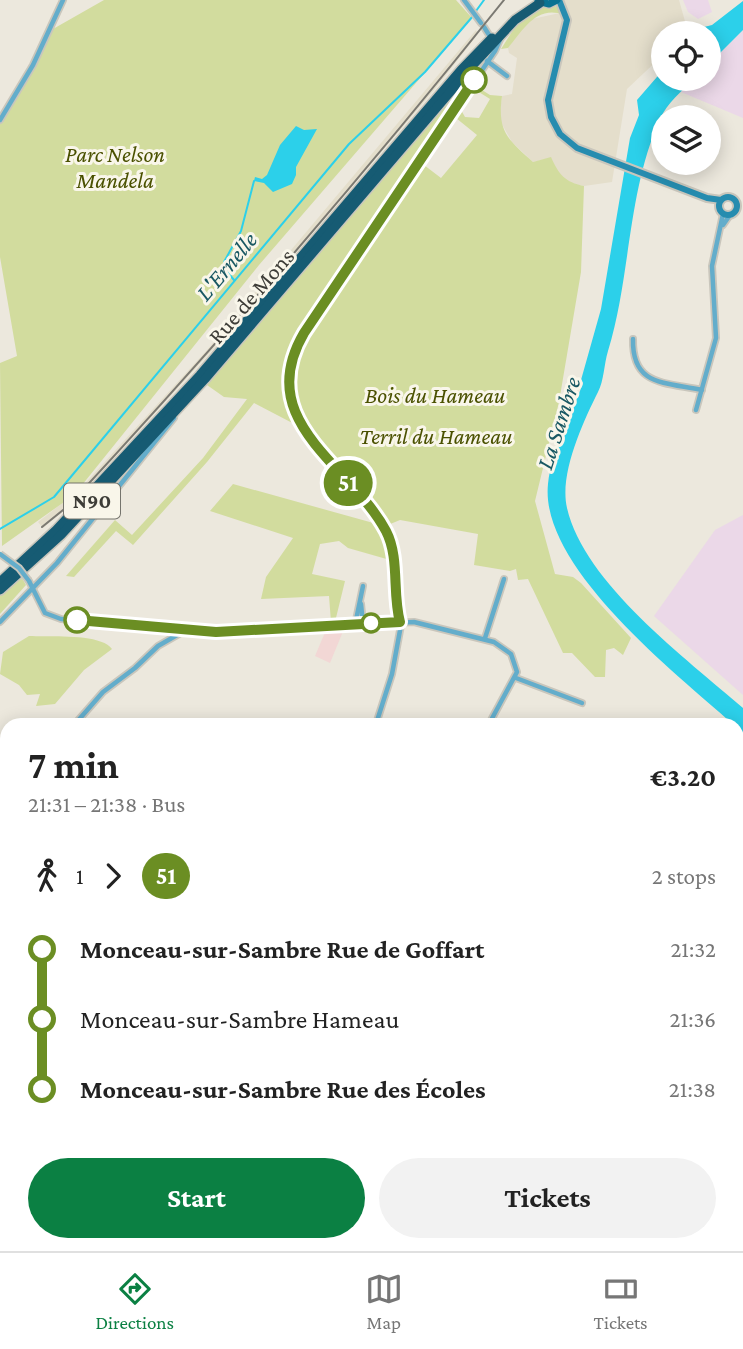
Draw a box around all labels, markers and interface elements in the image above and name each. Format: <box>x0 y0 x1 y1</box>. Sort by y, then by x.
map controls <box>651 21 721 175</box>
button: locate <box>651 21 721 91</box>
unlabelled marker <box>461 67 487 93</box>
button: layers <box>651 105 721 175</box>
park label: Parc Nelson Mandela <box>65 141 165 193</box>
water label: L'Ernelle <box>190 226 262 306</box>
street label: Rue de Mons <box>203 243 299 349</box>
water label: La Sambre <box>530 373 586 473</box>
park label: Bois du Hameau <box>365 382 505 408</box>
park label: Terril du Hameau <box>360 423 512 449</box>
line badge: 51 <box>316 460 380 506</box>
text: 51 <box>338 469 358 496</box>
road number: N90 <box>64 484 120 518</box>
unlabelled marker <box>64 607 90 633</box>
unlabelled marker <box>361 613 381 633</box>
text: 7 min <box>28 744 119 786</box>
text: €3.20 <box>650 763 716 792</box>
text: 21:31 – 21:38 · Bus <box>28 791 185 817</box>
icon: walk <box>28 857 66 895</box>
icon: forward <box>94 857 132 895</box>
text: 51 <box>156 862 176 889</box>
text: 1 <box>76 863 84 889</box>
text: 2 stops <box>652 863 716 889</box>
text: Monceau-sur-Sambre Rue de Goffart <box>80 935 484 964</box>
text: 21:32 <box>670 936 716 962</box>
text: Monceau-sur-Sambre Hameau <box>80 1005 399 1034</box>
text: 21:36 <box>670 1006 716 1032</box>
text: Monceau-sur-Sambre Rue des Écoles <box>80 1075 486 1104</box>
text: 21:38 <box>669 1076 716 1102</box>
button: Start <box>28 1158 365 1238</box>
button: Tickets <box>379 1158 716 1238</box>
tab: Directions <box>95 1270 174 1333</box>
tab: Map <box>365 1270 403 1333</box>
tab: Tickets <box>594 1270 648 1333</box>

